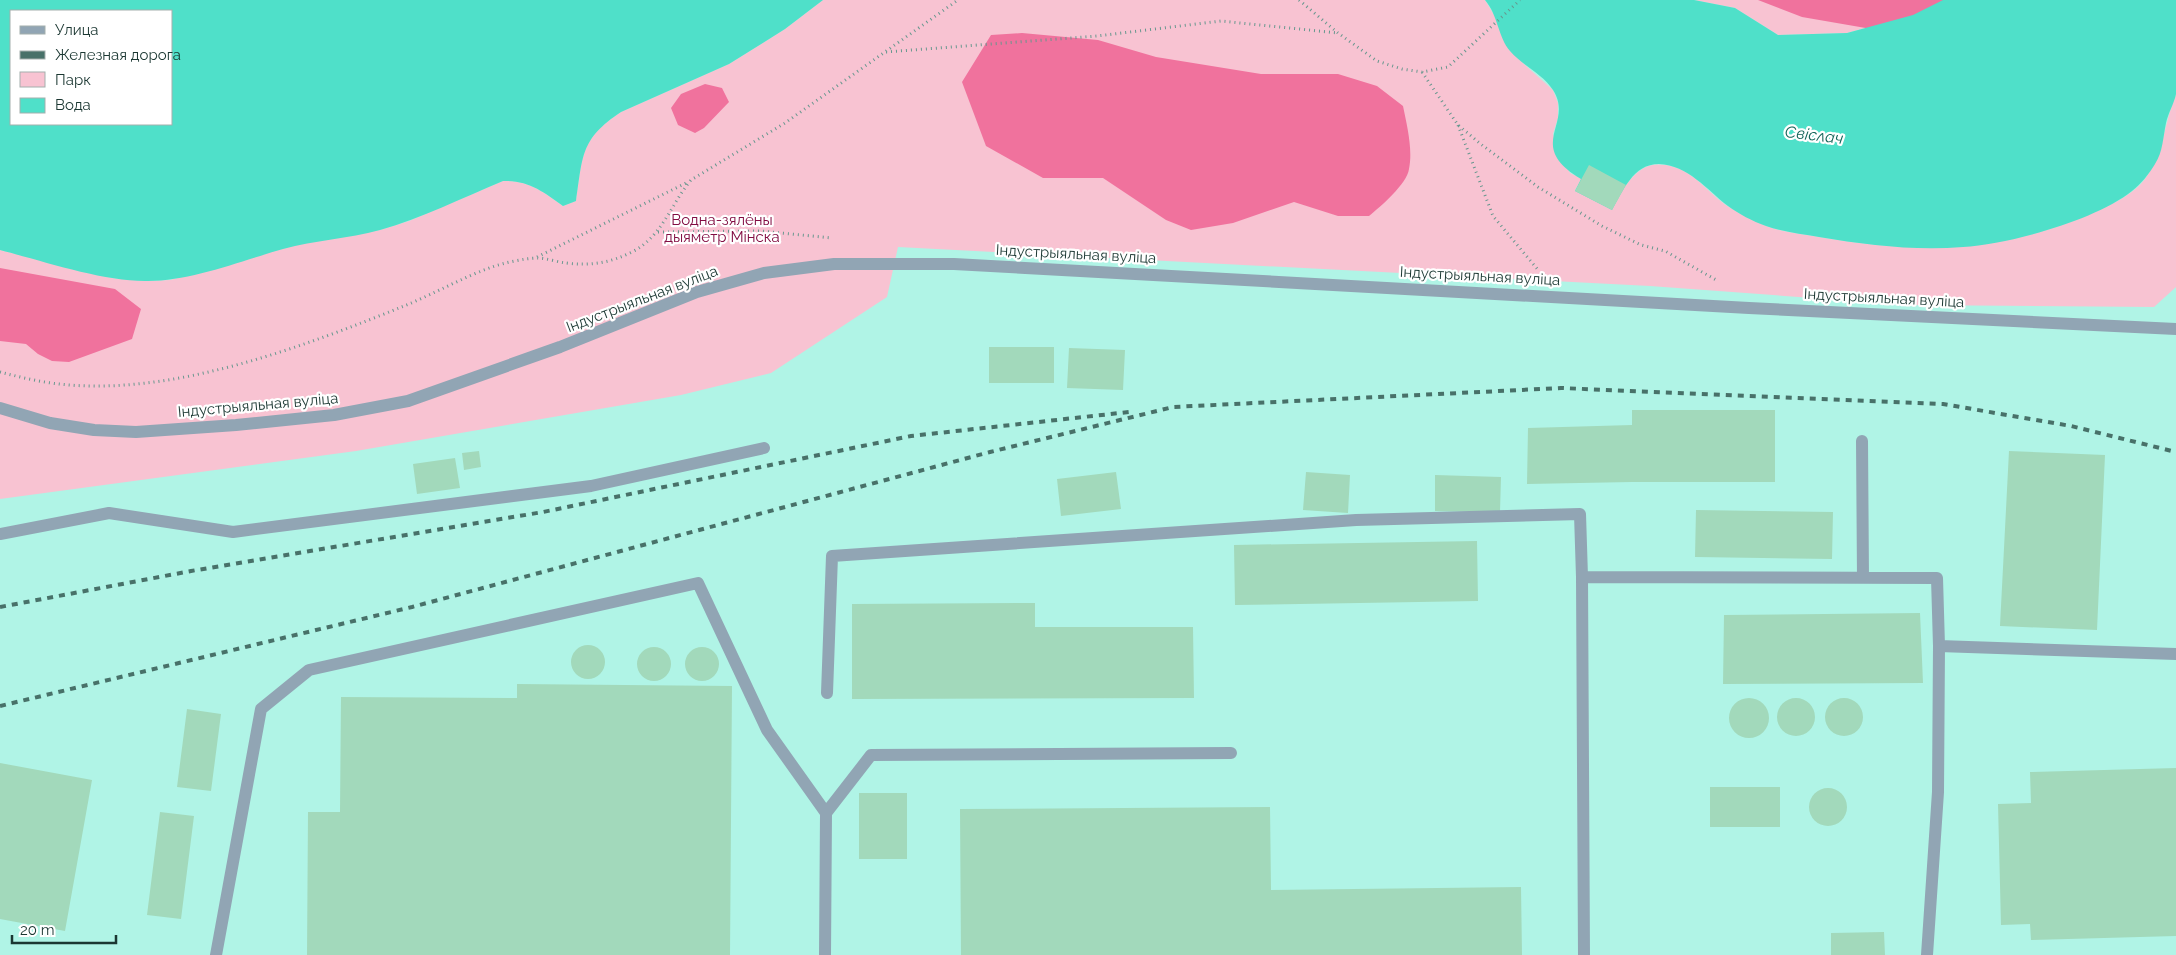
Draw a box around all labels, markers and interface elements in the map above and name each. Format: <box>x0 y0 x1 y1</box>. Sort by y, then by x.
legend <box>10 10 172 125</box>
text: Улица <box>55 21 99 39</box>
text: Железная дорога <box>55 46 181 64</box>
text: Парк <box>55 71 91 89</box>
text: Вода <box>55 96 91 114</box>
water label: Свіслач <box>1784 122 1844 148</box>
park label: Водна-зялёны дыяметр Мінска <box>664 211 780 246</box>
street label: Індустрыяльная вуліца <box>995 241 1157 267</box>
street label: Індустрыяльная вуліца <box>564 262 720 336</box>
street label: Індустрыяльная вуліца <box>1399 263 1561 289</box>
street label: Індустрыяльная вуліца <box>1803 285 1965 311</box>
street label: Індустрыяльная вуліца <box>177 389 339 421</box>
scale bar <box>12 912 116 944</box>
text: 20 m <box>20 921 55 939</box>

